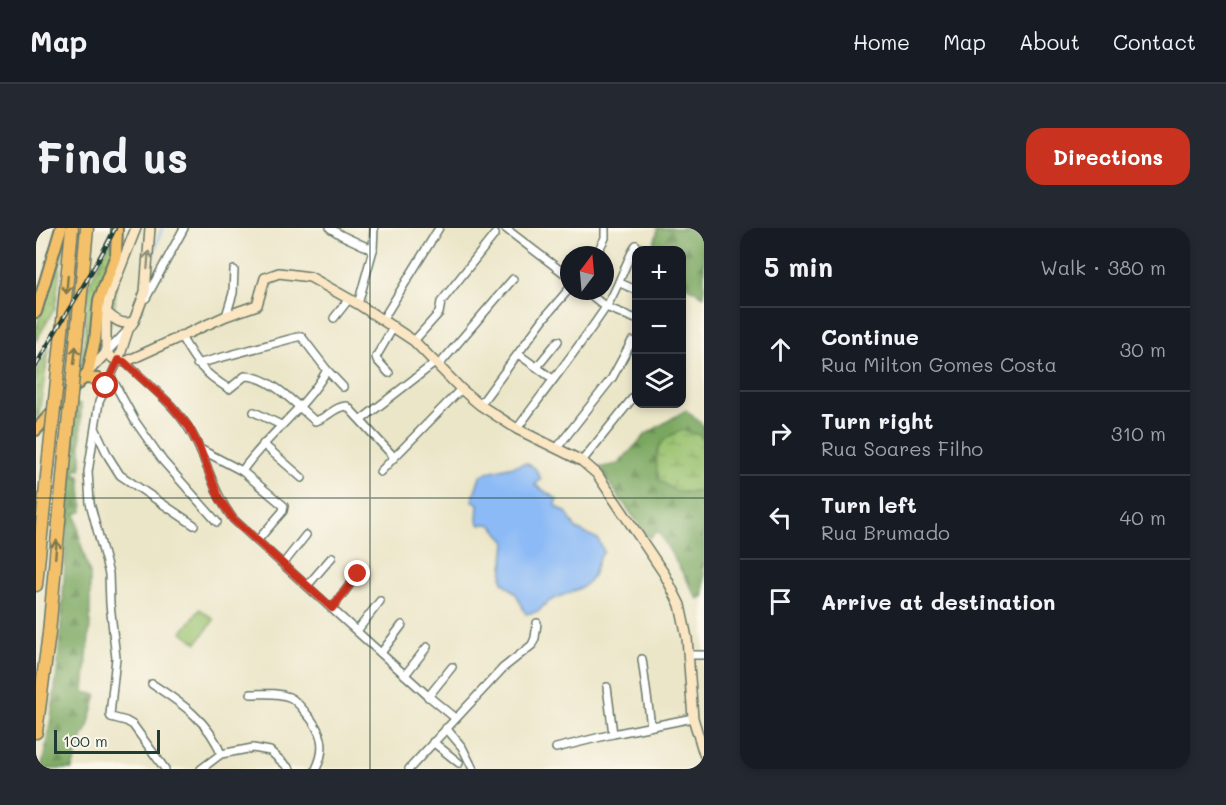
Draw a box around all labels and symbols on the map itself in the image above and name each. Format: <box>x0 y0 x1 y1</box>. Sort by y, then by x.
north arrow <box>560 246 614 300</box>
one-way arrow <box>142 250 153 270</box>
one-way arrow <box>61 274 72 294</box>
one-way arrow <box>70 346 81 365</box>
route start <box>92 372 118 398</box>
one-way arrow <box>51 539 62 559</box>
route end <box>344 560 370 586</box>
scale bar <box>54 727 160 754</box>

